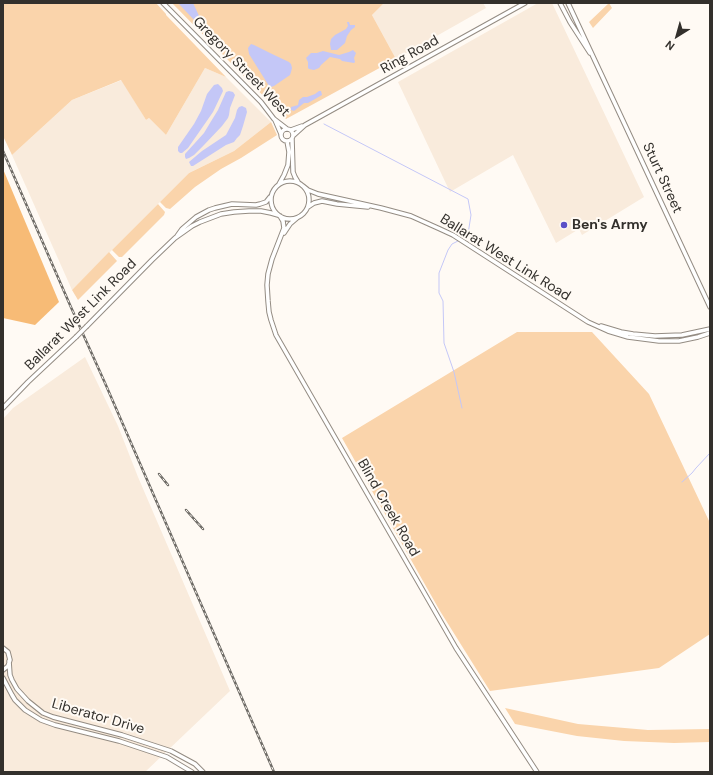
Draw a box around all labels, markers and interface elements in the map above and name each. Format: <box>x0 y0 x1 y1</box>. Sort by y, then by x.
street label: Gregory Street West <box>189 14 293 120</box>
north arrow <box>657 16 697 56</box>
street label: Ring Road <box>378 32 442 78</box>
text: N <box>662 38 677 54</box>
street label: Sturt Street <box>638 140 686 216</box>
street label: Ballarat West Link Road <box>437 211 573 305</box>
place label: Ben's Army <box>572 217 648 233</box>
marker: Ben's Army <box>559 220 569 230</box>
street label: Ballarat West Link Road <box>22 256 140 374</box>
street label: Blind Creek Road <box>353 456 423 560</box>
street label: Liberator Drive <box>50 696 146 738</box>

